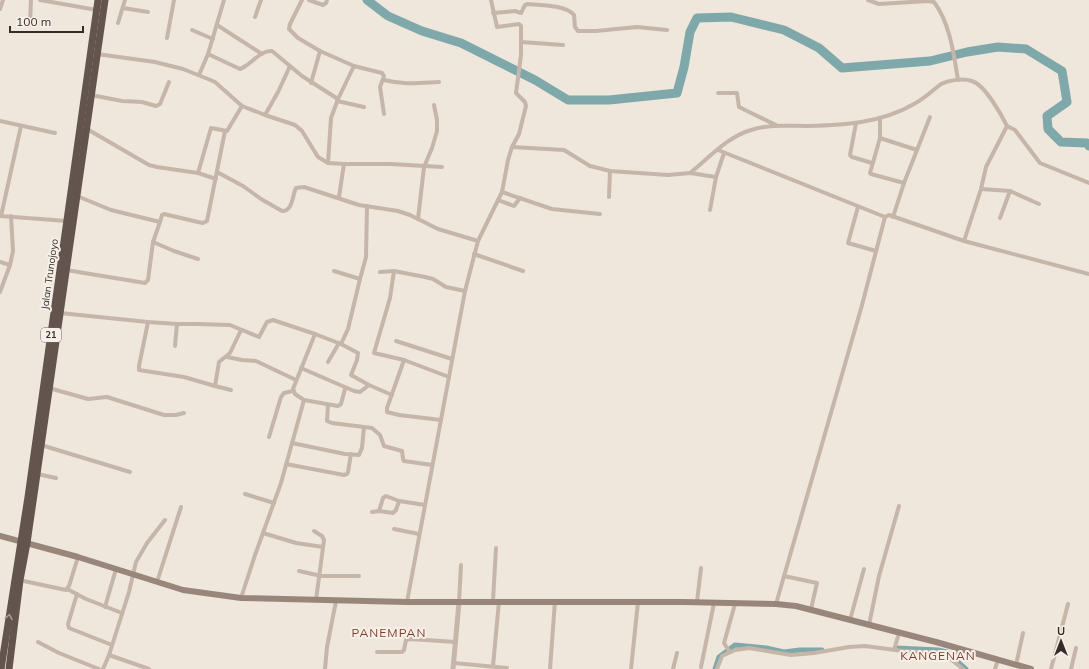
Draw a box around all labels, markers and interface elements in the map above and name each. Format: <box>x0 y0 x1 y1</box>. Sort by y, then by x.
scale bar <box>10 8 83 34</box>
text: 100 m <box>16 14 51 29</box>
street label: Jalan Trunojoyo <box>38 238 61 310</box>
road number: 21 <box>41 328 61 342</box>
one-way arrow <box>4 613 12 620</box>
north arrow <box>1041 621 1081 661</box>
text: U <box>1057 624 1065 638</box>
district label: PANEMPAN <box>352 625 426 640</box>
district label: KANGENAN <box>900 648 976 663</box>

